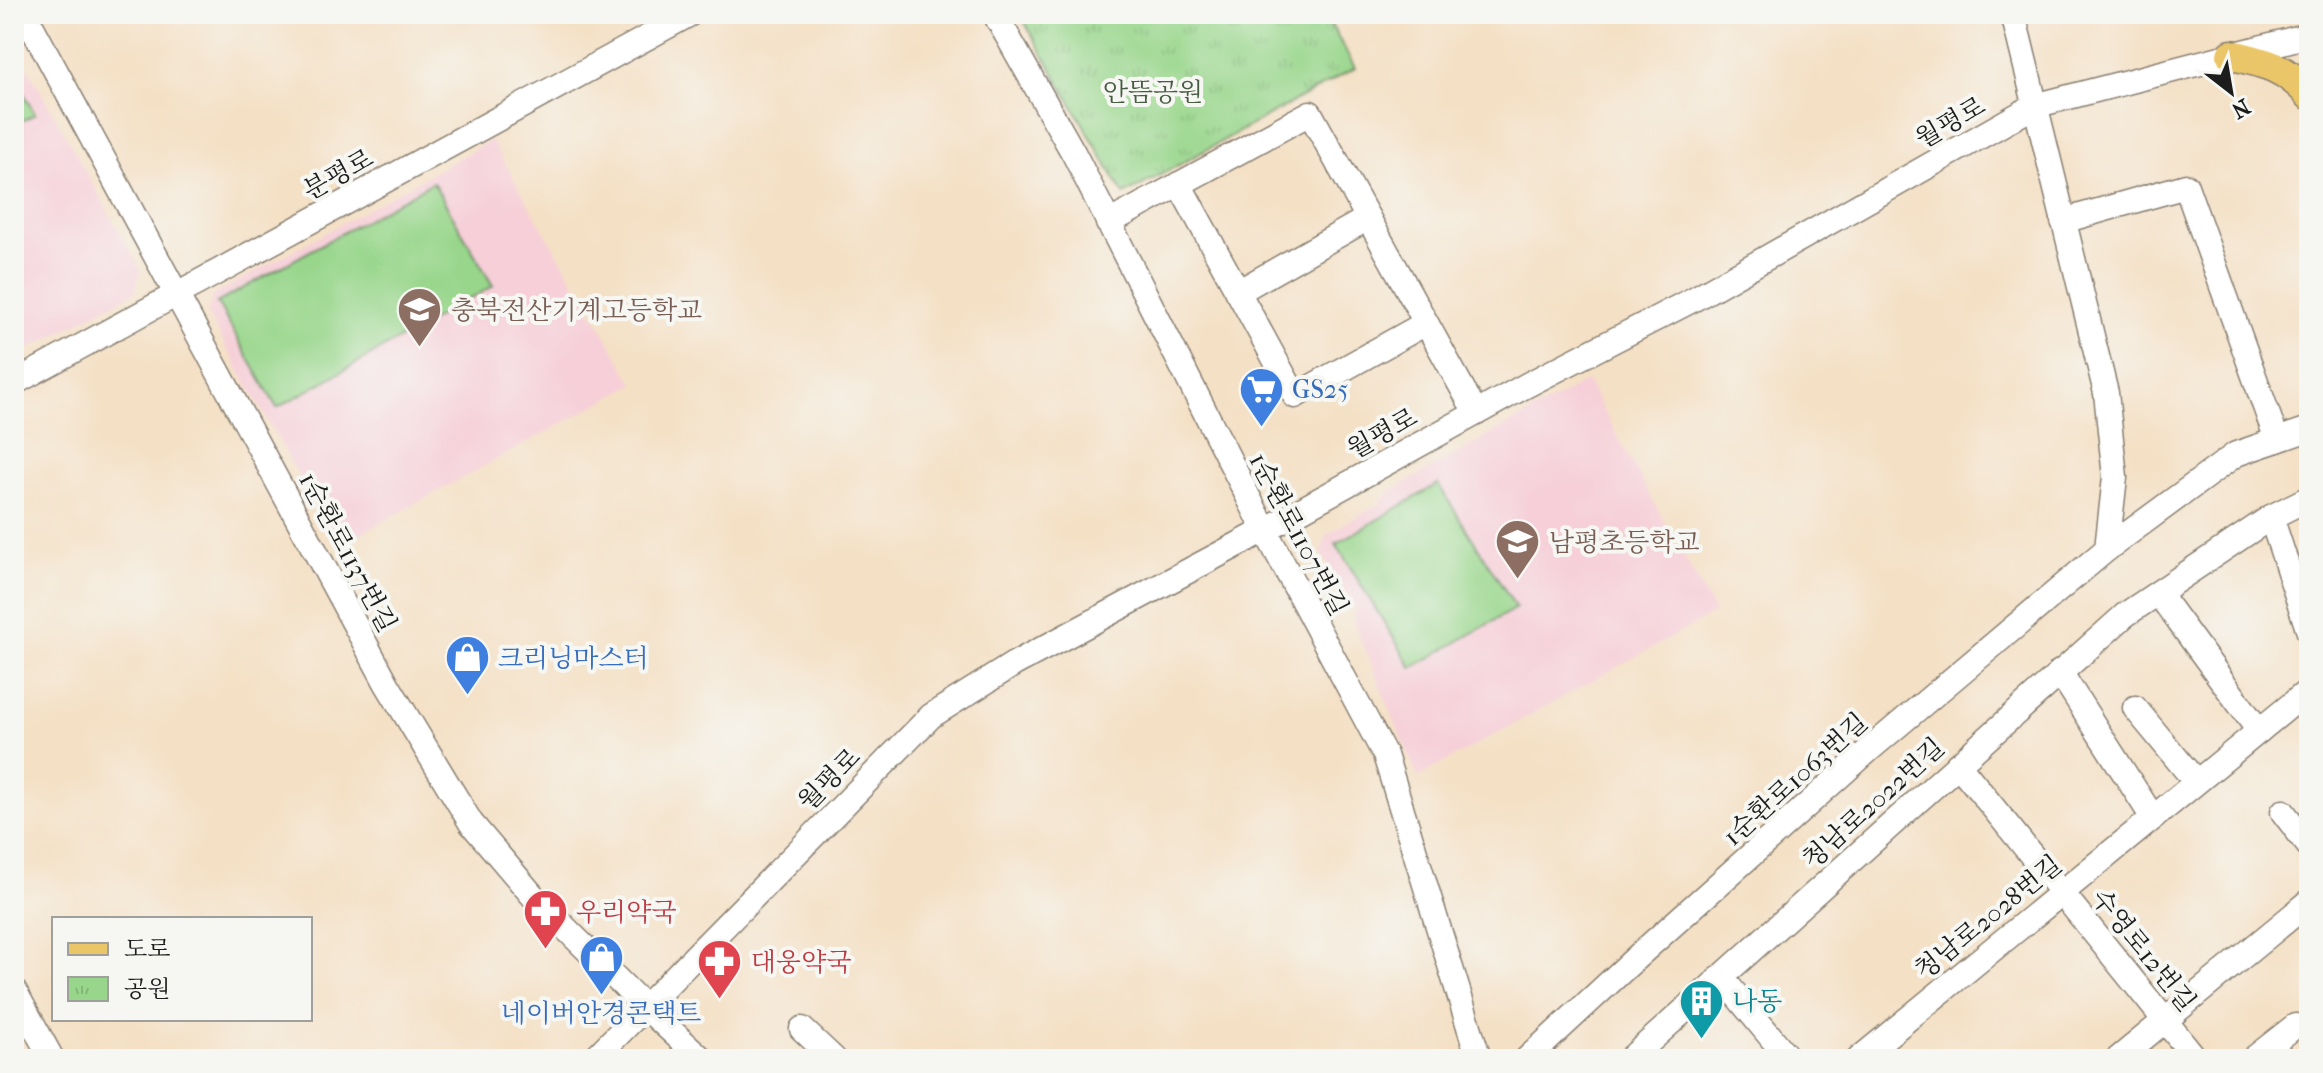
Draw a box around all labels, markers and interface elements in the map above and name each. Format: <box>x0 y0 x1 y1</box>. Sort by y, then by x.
north arrow <box>2191 52 2271 132</box>
park label: 안뜸공원 <box>1103 77 1203 108</box>
street label: 월평로 <box>1910 90 1991 155</box>
text: N <box>2227 93 2255 124</box>
street label: 분평로 <box>298 143 379 206</box>
school or university icon: 충북전산기계고등학교 <box>396 286 444 349</box>
place label: 충북전산기계고등학교 <box>451 295 702 326</box>
supermarket icon: GS25 <box>1237 365 1285 428</box>
place label: GS25 <box>1292 374 1348 405</box>
street label: 월평로 <box>1342 402 1423 465</box>
street label: 1순환로1107번길 <box>1243 447 1355 621</box>
street label: 1순환로1137번길 <box>292 467 403 637</box>
school or university icon: 남평초등학교 <box>1494 518 1542 581</box>
place label: 남평초등학교 <box>1549 527 1700 558</box>
shop icon: 크리닝마스터 <box>443 634 491 697</box>
place label: 크리닝마스터 <box>498 643 649 674</box>
street label: 1순환로1063번길 <box>1717 707 1874 852</box>
street label: 청남로2022번길 <box>1796 732 1951 875</box>
street label: 월평로 <box>792 742 867 817</box>
street label: 청남로2028번길 <box>1909 849 2068 986</box>
street label: 수영로12번길 <box>2085 883 2202 1018</box>
pharmacy icon: 우리약국 <box>521 888 569 951</box>
place label: 우리약국 <box>576 897 676 928</box>
legend <box>52 917 312 1021</box>
shop icon: 네이버안경콘택트 <box>577 934 625 997</box>
text: 도로 <box>124 935 170 963</box>
pharmacy icon: 대웅약국 <box>696 938 744 1001</box>
place label: 대웅약국 <box>751 947 851 978</box>
text: 공원 <box>124 975 170 1003</box>
building icon: 나동 <box>1677 977 1725 1040</box>
place label: 나동 <box>1732 986 1782 1017</box>
place label: 네이버안경콘택트 <box>501 998 701 1029</box>

